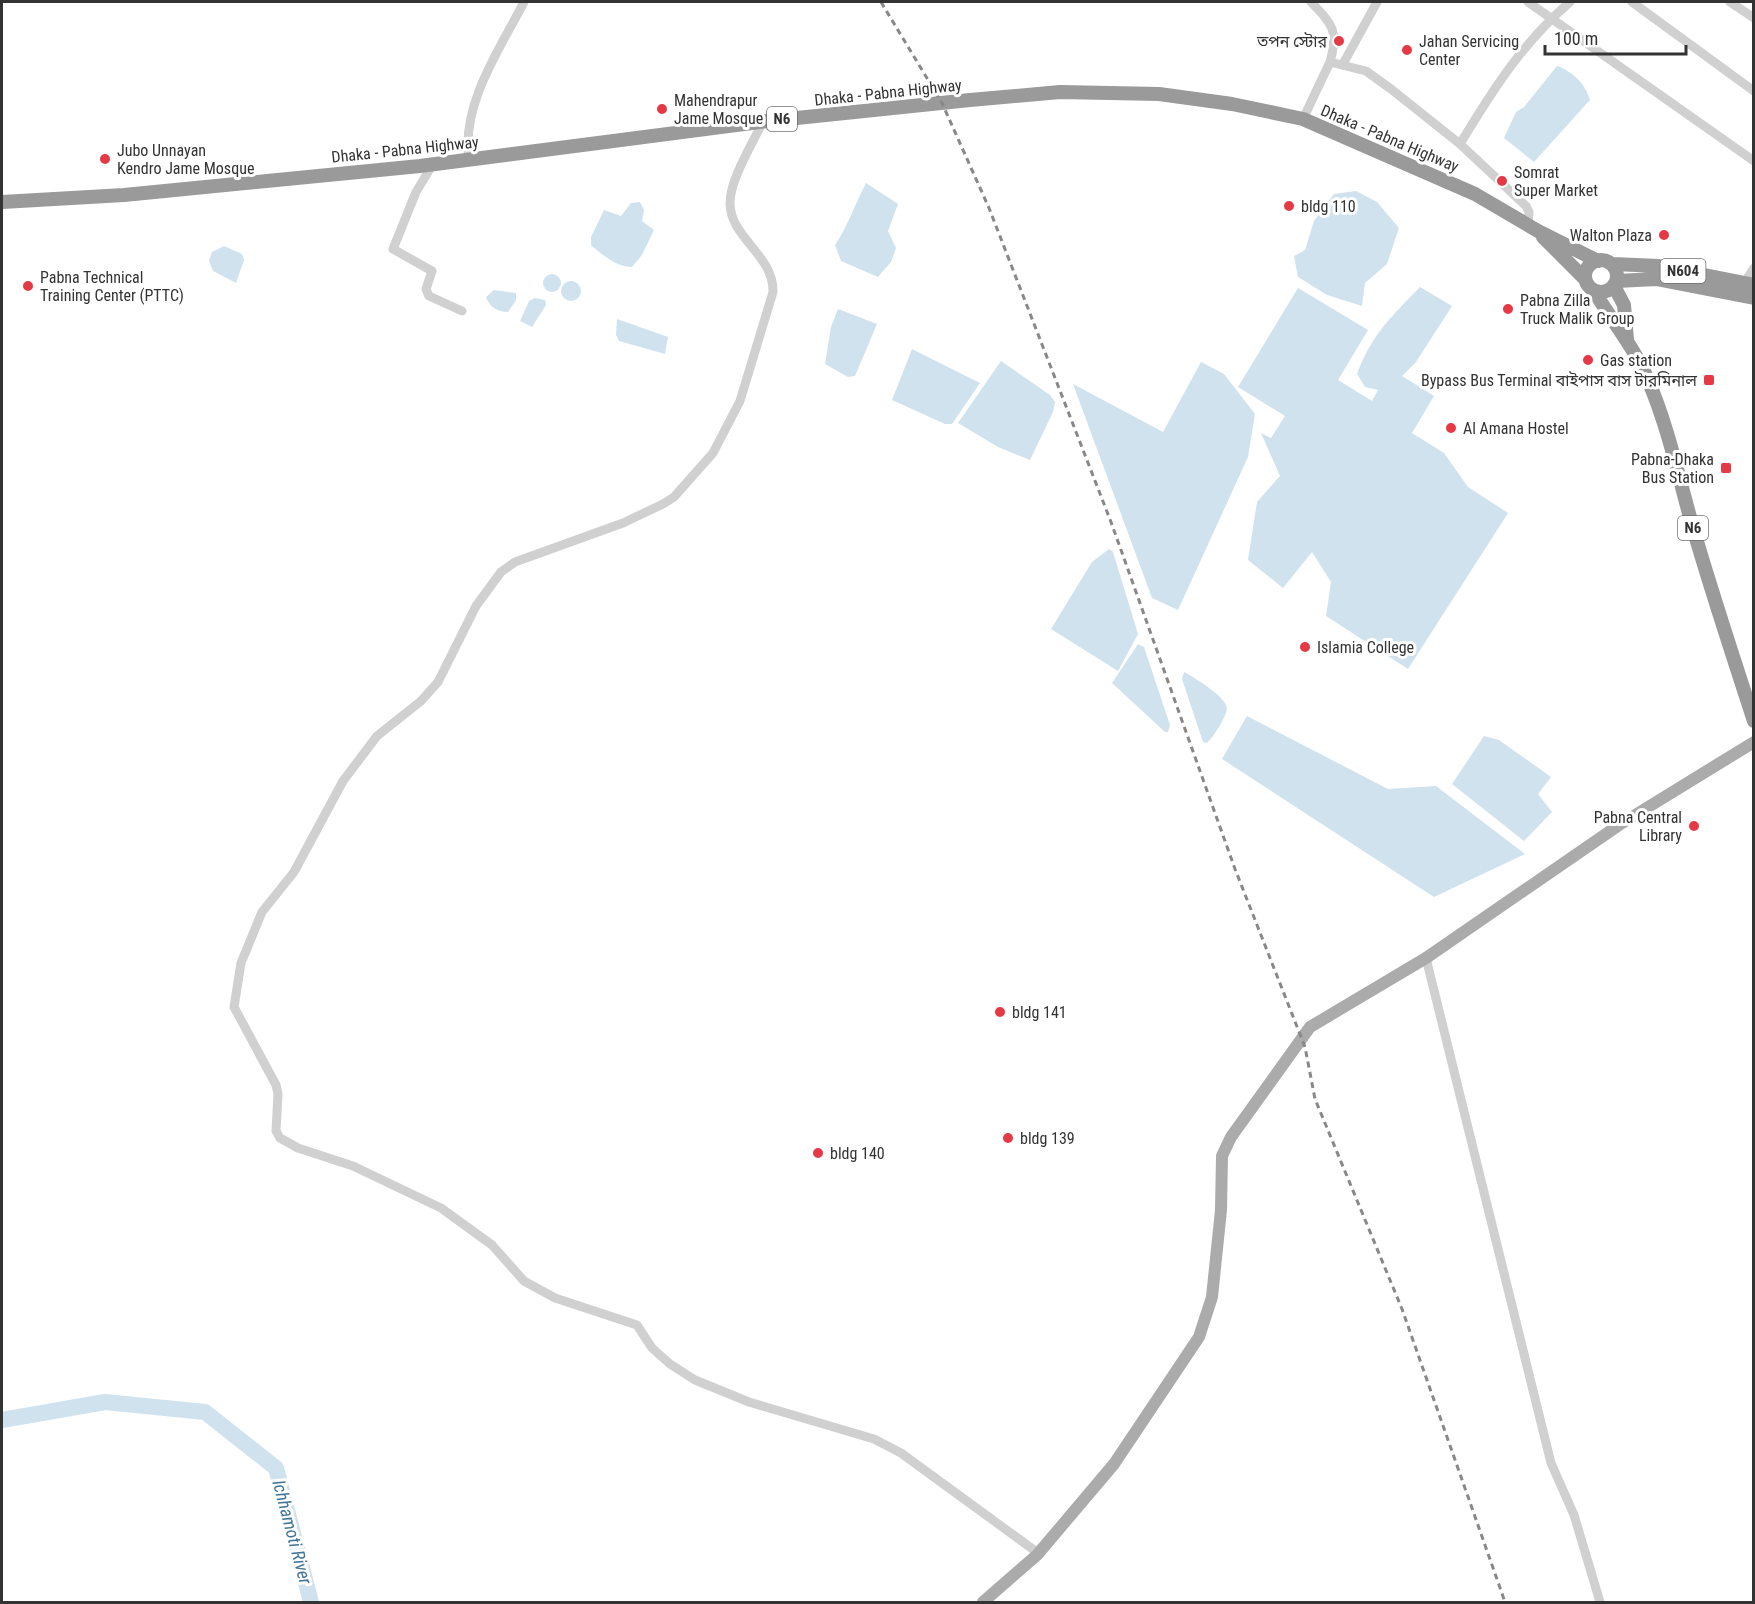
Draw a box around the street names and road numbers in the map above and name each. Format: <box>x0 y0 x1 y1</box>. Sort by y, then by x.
street label: Dhaka - Pabna Highway <box>813 75 963 110</box>
street label: Dhaka - Pabna Highway <box>1318 101 1462 176</box>
road number: N6 <box>767 107 797 131</box>
street label: Dhaka - Pabna Highway <box>330 132 480 167</box>
road number: N604 <box>1660 259 1706 283</box>
road number: N6 <box>1678 516 1708 540</box>

